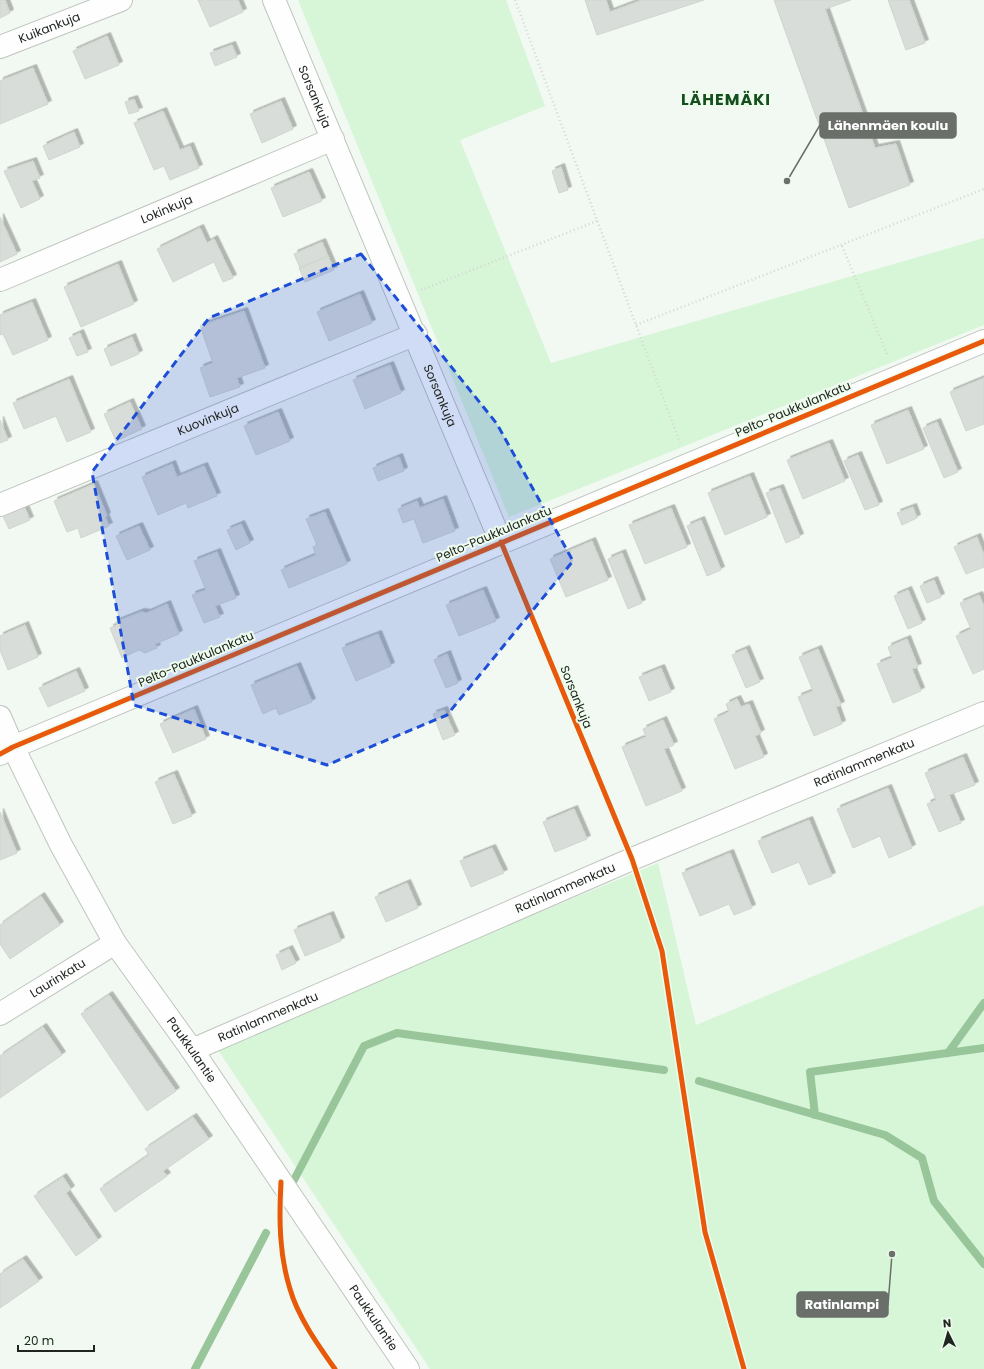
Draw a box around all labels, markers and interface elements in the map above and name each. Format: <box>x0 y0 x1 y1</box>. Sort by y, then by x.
street label: Kuikankuja <box>16 8 83 47</box>
street label: Sorsankuja <box>294 63 336 131</box>
district label: LÄHEMÄKI <box>681 88 771 111</box>
callout: Lähenmäen koulu <box>820 113 956 138</box>
text: Lähenmäen koulu <box>828 116 948 135</box>
street label: Lokinkuja <box>138 190 195 227</box>
street label: Sorsankuja <box>420 362 461 429</box>
street label: Pelto-Paukkulankatu <box>732 377 853 441</box>
street label: Kuovinkuja <box>175 399 241 439</box>
street label: Pelto-Paukkulankatu <box>433 502 554 566</box>
street label: Pelto-Paukkulankatu <box>135 627 256 691</box>
street label: Sorsankuja <box>556 663 597 731</box>
street label: Ratinlammenkatu <box>811 734 917 791</box>
street label: Ratinlammenkatu <box>512 858 618 917</box>
street label: Laurinkatu <box>27 954 89 1002</box>
street label: Ratinlammenkatu <box>215 987 321 1046</box>
street label: Paukkulantie <box>163 1013 221 1086</box>
street label: Paukkulantie <box>345 1281 402 1354</box>
callout: Ratinlampi <box>797 1292 888 1317</box>
text: Ratinlampi <box>805 1295 879 1314</box>
north arrow <box>928 1313 968 1353</box>
text: N <box>942 1315 952 1331</box>
scale bar <box>18 1327 94 1353</box>
text: 20 m <box>24 1332 54 1349</box>

